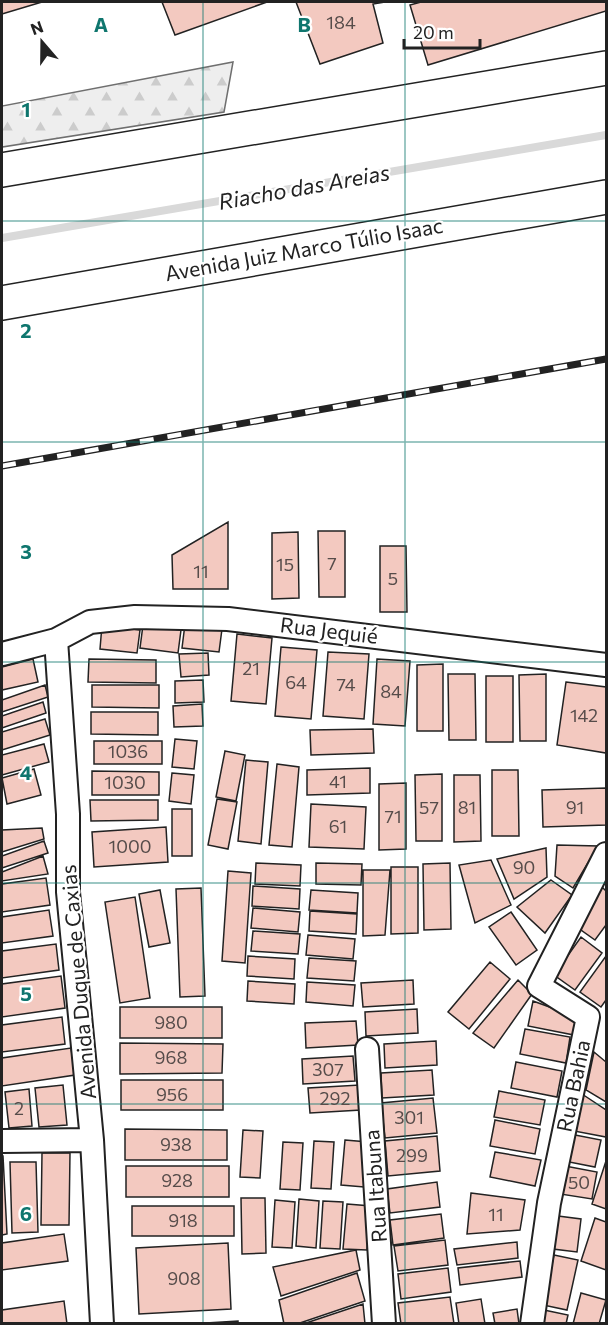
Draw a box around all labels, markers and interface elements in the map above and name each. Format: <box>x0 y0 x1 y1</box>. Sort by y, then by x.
house number: 184 <box>326 11 356 33</box>
north arrow <box>12 12 72 72</box>
text: A <box>94 12 108 36</box>
text: B <box>297 12 311 36</box>
scale bar <box>404 12 480 50</box>
text: N <box>28 16 46 38</box>
text: 20 m <box>413 21 454 43</box>
text: 1 <box>21 97 31 121</box>
water label: Riacho das Areias <box>216 158 392 215</box>
street label: Avenida Juiz Marco Túlio Isaac <box>163 212 445 285</box>
text: 2 <box>20 318 32 342</box>
text: 3 <box>20 539 32 563</box>
house number: 7 <box>327 552 337 574</box>
house number: 15 <box>276 553 294 575</box>
house number: 11 <box>193 560 209 582</box>
house number: 5 <box>388 567 398 589</box>
street label: Rua Jequié <box>279 611 380 648</box>
house number: 21 <box>242 657 260 679</box>
house number: 64 <box>285 671 307 693</box>
house number: 74 <box>336 673 356 695</box>
house number: 84 <box>380 680 402 702</box>
house number: 142 <box>570 704 598 726</box>
house number: 1036 <box>108 740 148 762</box>
text: 4 <box>20 760 32 784</box>
house number: 41 <box>329 770 347 792</box>
house number: 1030 <box>104 771 146 793</box>
house number: 57 <box>419 796 439 818</box>
house number: 81 <box>458 796 476 818</box>
house number: 91 <box>566 796 584 818</box>
house number: 71 <box>384 805 402 827</box>
house number: 61 <box>329 815 347 837</box>
house number: 1000 <box>109 835 151 857</box>
house number: 90 <box>513 856 535 878</box>
street label: Avenida Duque de Caxias <box>55 864 100 1101</box>
text: 5 <box>20 981 32 1005</box>
house number: 980 <box>154 1011 188 1033</box>
street label: Rua Bahia <box>551 1037 594 1134</box>
house number: 968 <box>155 1046 187 1068</box>
house number: 307 <box>312 1058 344 1080</box>
house number: 956 <box>156 1083 188 1105</box>
house number: 292 <box>320 1087 350 1109</box>
house number: 2 <box>14 1097 24 1119</box>
house number: 301 <box>394 1106 424 1128</box>
street label: Rua Itabuna <box>358 1129 391 1244</box>
house number: 938 <box>160 1133 192 1155</box>
house number: 299 <box>396 1144 428 1166</box>
house number: 928 <box>161 1169 193 1191</box>
house number: 50 <box>568 1171 590 1193</box>
text: 6 <box>20 1201 32 1225</box>
house number: 11 <box>488 1203 504 1225</box>
house number: 918 <box>168 1209 198 1231</box>
house number: 908 <box>167 1267 201 1289</box>

